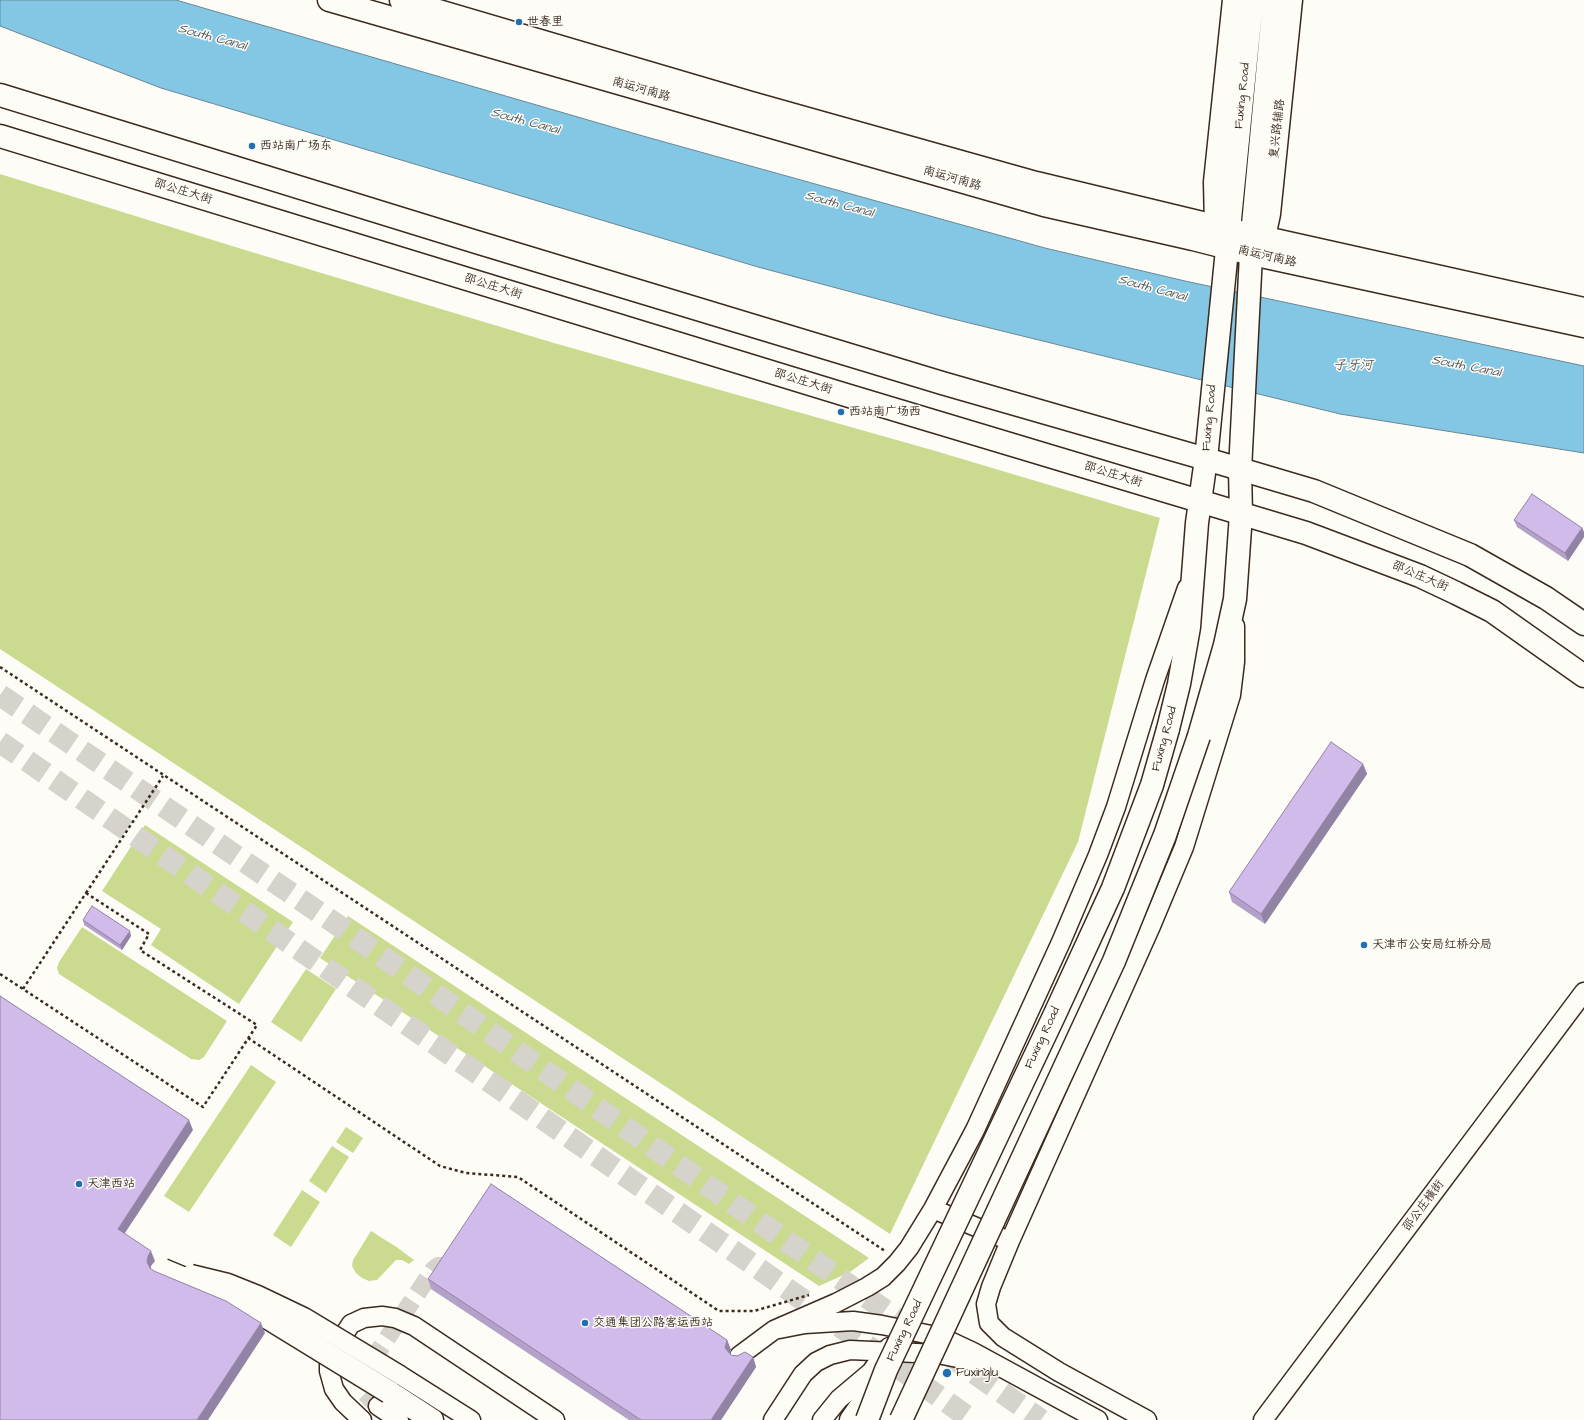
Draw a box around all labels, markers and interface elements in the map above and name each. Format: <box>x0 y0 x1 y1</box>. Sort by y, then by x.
place label: 世春里 <box>527 15 563 29</box>
marker: 世春里 <box>514 17 524 27</box>
water label: South Canal <box>176 21 248 55</box>
street label: Fuxing Road <box>1232 62 1254 130</box>
street label: 南运河南路 <box>610 75 672 105</box>
street label: 复兴路辅路 <box>1268 98 1288 160</box>
water label: South Canal <box>489 105 561 139</box>
place label: 西站南广场东 <box>260 139 332 153</box>
marker: 西站南广场东 <box>247 141 257 151</box>
street label: 南运河南路 <box>921 164 983 194</box>
street label: 邵公庄大街 <box>152 176 214 208</box>
water label: South Canal <box>803 188 875 222</box>
street label: 南运河南路 <box>1236 243 1298 271</box>
street label: 邵公庄大街 <box>462 271 524 303</box>
water label: South Canal <box>1116 272 1188 306</box>
water label: South Canal <box>1430 353 1502 381</box>
water label: 子牙河 <box>1334 358 1372 374</box>
street label: 邵公庄大街 <box>772 366 834 398</box>
street label: Fuxing Road <box>1200 384 1220 452</box>
place label: 西站南广场西 <box>849 405 921 419</box>
marker: 西站南广场西 <box>836 407 846 417</box>
street label: 邵公庄大街 <box>1082 459 1144 491</box>
street label: 邵公庄大街 <box>1390 559 1450 595</box>
street label: Fuxing Road <box>1149 705 1181 773</box>
place label: 天津市公安局红桥分局 <box>1372 938 1492 952</box>
marker: 天津市公安局红桥分局 <box>1359 940 1369 950</box>
street label: Fuxing Road <box>1022 1005 1064 1071</box>
place label: 天津西站 <box>87 1177 135 1191</box>
street label: 邵公庄横街 <box>1400 1178 1448 1234</box>
marker: 天津西站 <box>74 1179 84 1189</box>
street label: Fuxing Road <box>884 1298 926 1364</box>
place label: 交通集团公路客运西站 <box>593 1316 713 1330</box>
marker: 交通集团公路客运西站 <box>580 1318 590 1328</box>
place label: Fuxinglu <box>956 1366 998 1380</box>
marker: Fuxinglu <box>941 1367 953 1379</box>

